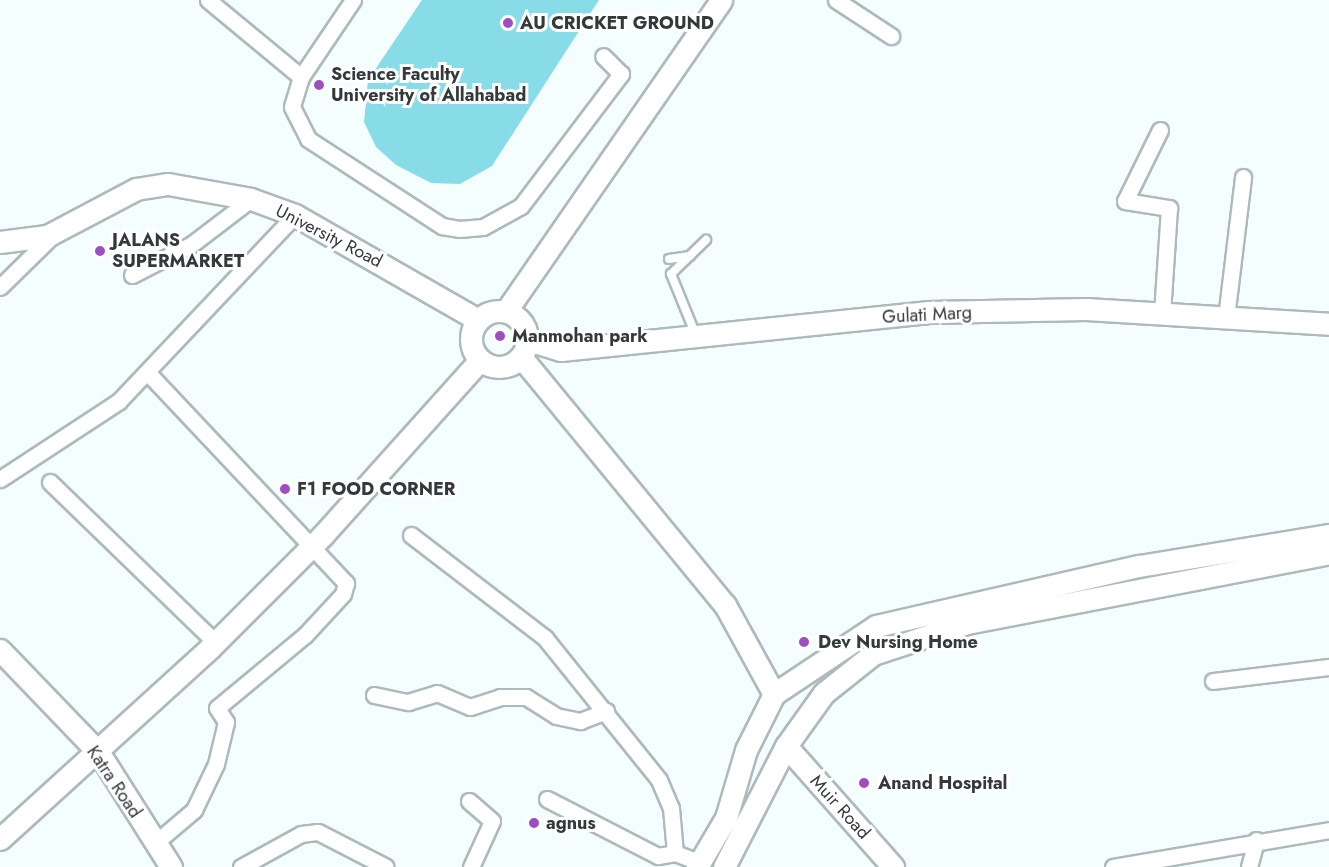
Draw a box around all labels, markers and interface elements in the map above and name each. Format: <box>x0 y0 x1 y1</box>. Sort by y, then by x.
place label: AU CRICKET GROUND <box>520 12 714 34</box>
marker: AU CRICKET GROUND <box>501 16 515 30</box>
place label: Science Faculty University of Allahabad <box>331 64 526 106</box>
marker: Science Faculty University of Allahabad <box>312 78 326 92</box>
street label: University Road <box>272 200 386 272</box>
place label: JALANS SUPERMARKET <box>112 230 244 272</box>
marker: JALANS SUPERMARKET <box>93 244 107 258</box>
street label: Gulati Marg <box>881 302 973 328</box>
place label: Manmohan park <box>512 325 648 347</box>
marker: Manmohan park <box>493 329 507 343</box>
place label: F1 FOOD CORNER <box>297 478 455 500</box>
marker: F1 FOOD CORNER <box>278 482 292 496</box>
place label: Dev Nursing Home <box>818 631 978 653</box>
marker: Dev Nursing Home <box>795 633 813 651</box>
street label: Katra Road <box>82 742 146 822</box>
street label: Muir Road <box>806 770 874 844</box>
place label: Anand Hospital <box>878 772 1007 794</box>
marker: Anand Hospital <box>855 774 873 792</box>
place label: agnus <box>546 812 596 834</box>
marker: agnus <box>527 816 541 830</box>

